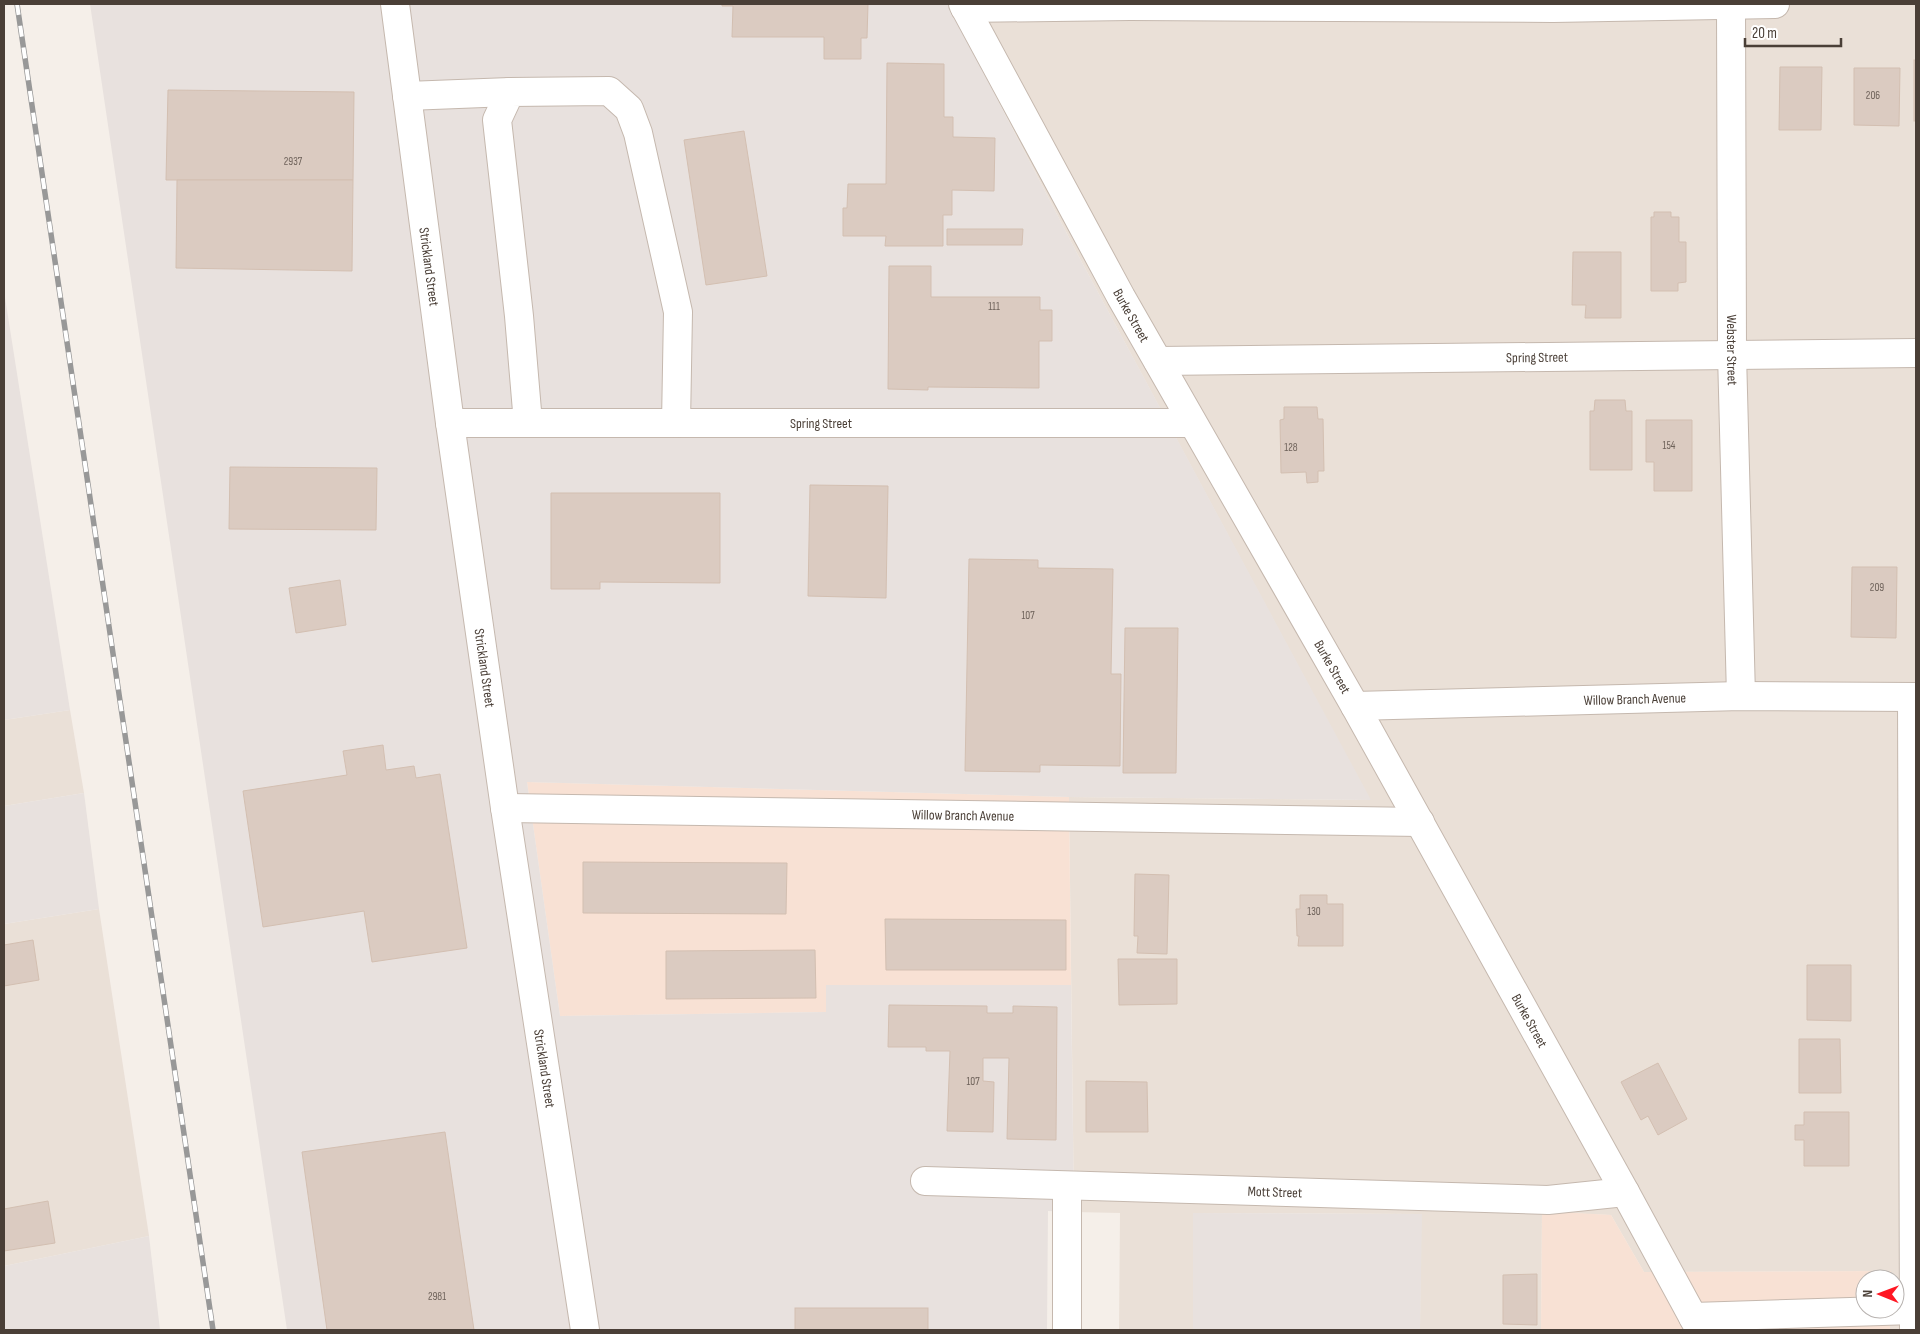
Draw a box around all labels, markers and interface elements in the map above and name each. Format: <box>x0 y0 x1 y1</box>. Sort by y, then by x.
scale bar <box>1745 15 1841 47</box>
text: 20 m <box>1752 24 1777 43</box>
house number: 206 <box>1866 89 1880 102</box>
house number: 2937 <box>284 155 303 168</box>
street label: Strickland Street <box>415 226 443 307</box>
street label: Burke Street <box>1109 286 1153 345</box>
house number: 111 <box>988 300 1000 313</box>
street label: Webster Street <box>1723 314 1741 386</box>
street label: Spring Street <box>1506 349 1568 366</box>
street label: Spring Street <box>790 415 852 432</box>
house number: 154 <box>1663 439 1676 452</box>
house number: 128 <box>1284 441 1298 454</box>
house number: 209 <box>1870 581 1884 594</box>
house number: 107 <box>1021 609 1035 622</box>
street label: Strickland Street <box>470 627 499 709</box>
street label: Burke Street <box>1310 637 1354 697</box>
street label: Willow Branch Avenue <box>1584 689 1686 709</box>
street label: Willow Branch Avenue <box>912 806 1014 825</box>
house number: 130 <box>1307 905 1321 918</box>
street label: Burke Street <box>1508 991 1551 1051</box>
street label: Strickland Street <box>530 1028 559 1109</box>
house number: 107 <box>966 1075 980 1088</box>
street label: Mott Street <box>1247 1183 1302 1201</box>
north arrow <box>1855 1269 1905 1319</box>
house number: 2981 <box>428 1290 446 1303</box>
text: N <box>1859 1290 1876 1298</box>

